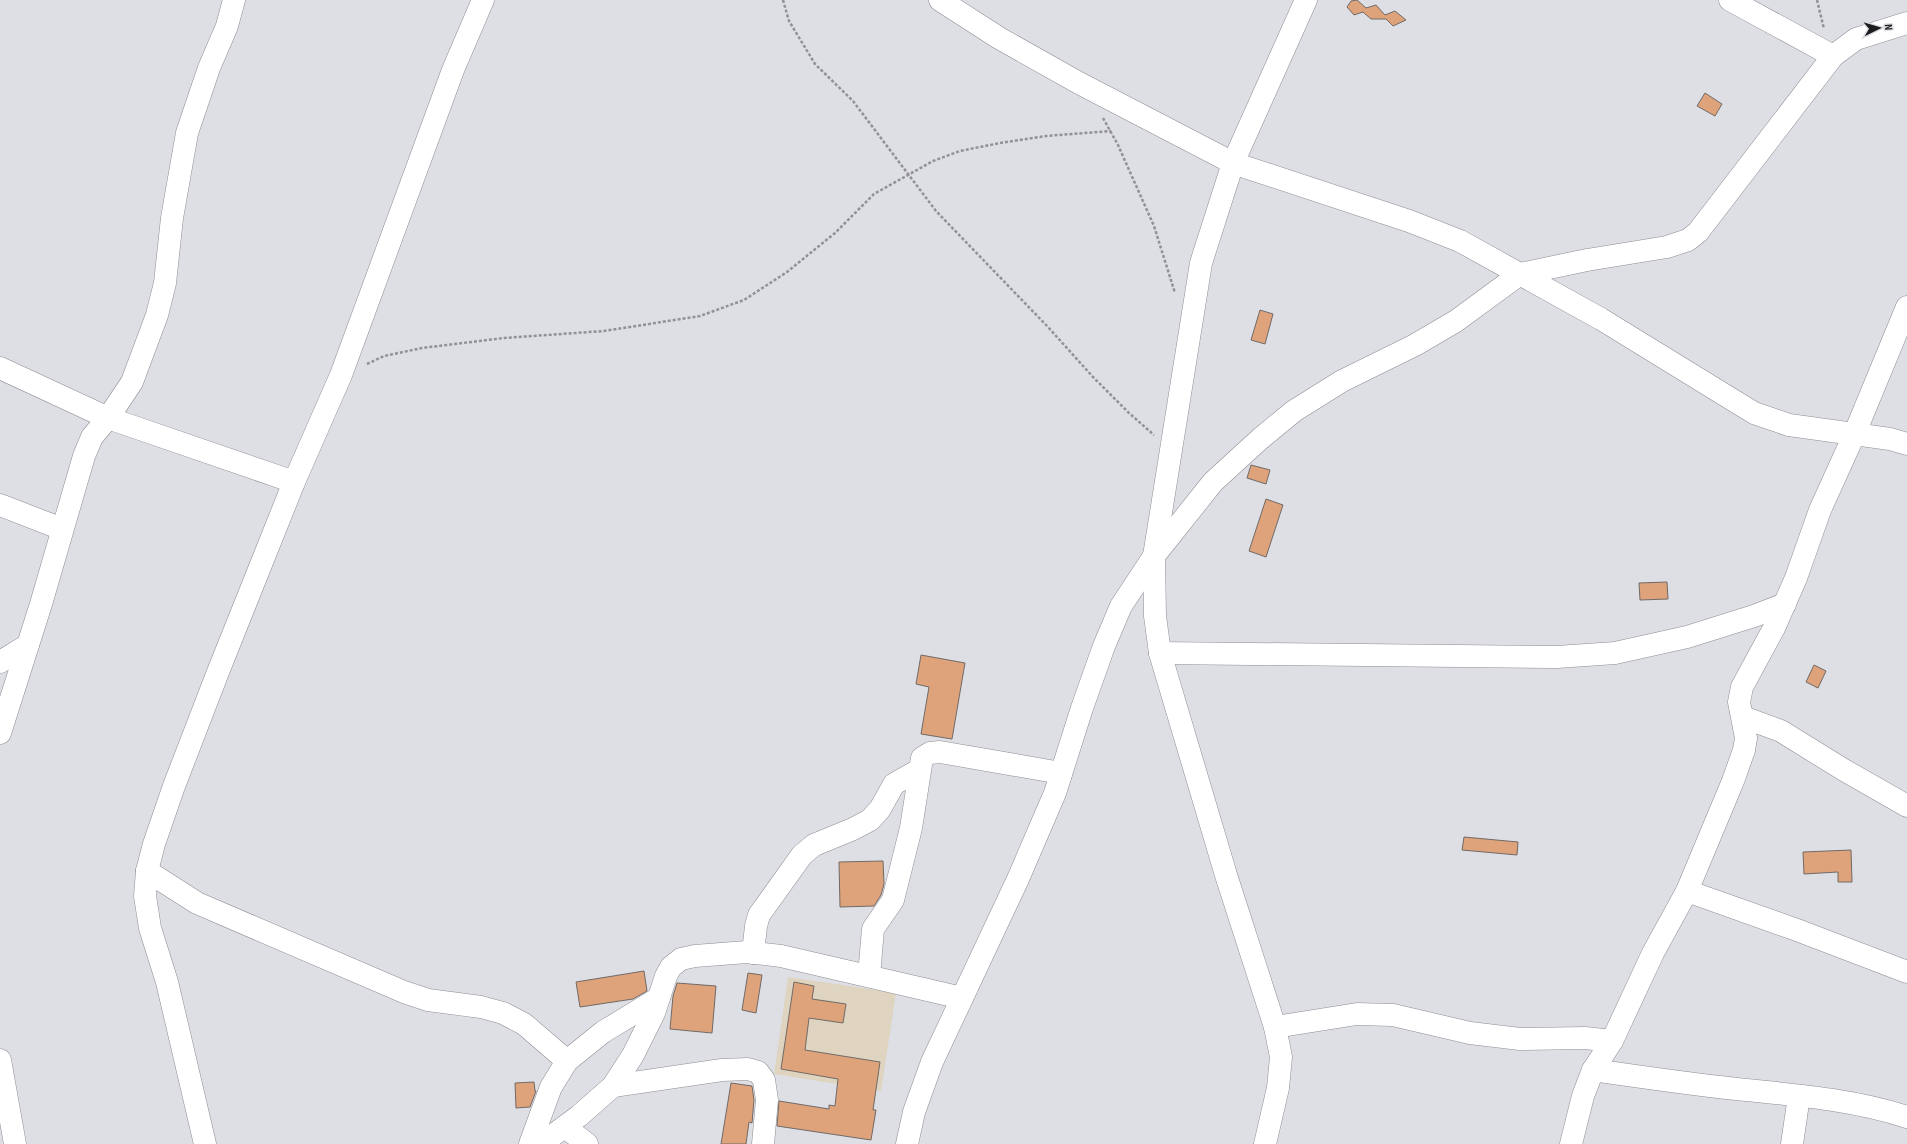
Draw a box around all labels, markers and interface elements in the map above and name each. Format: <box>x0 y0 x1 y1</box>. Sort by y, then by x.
north arrow <box>1859 8 1899 48</box>
text: N <box>1882 24 1895 31</box>

